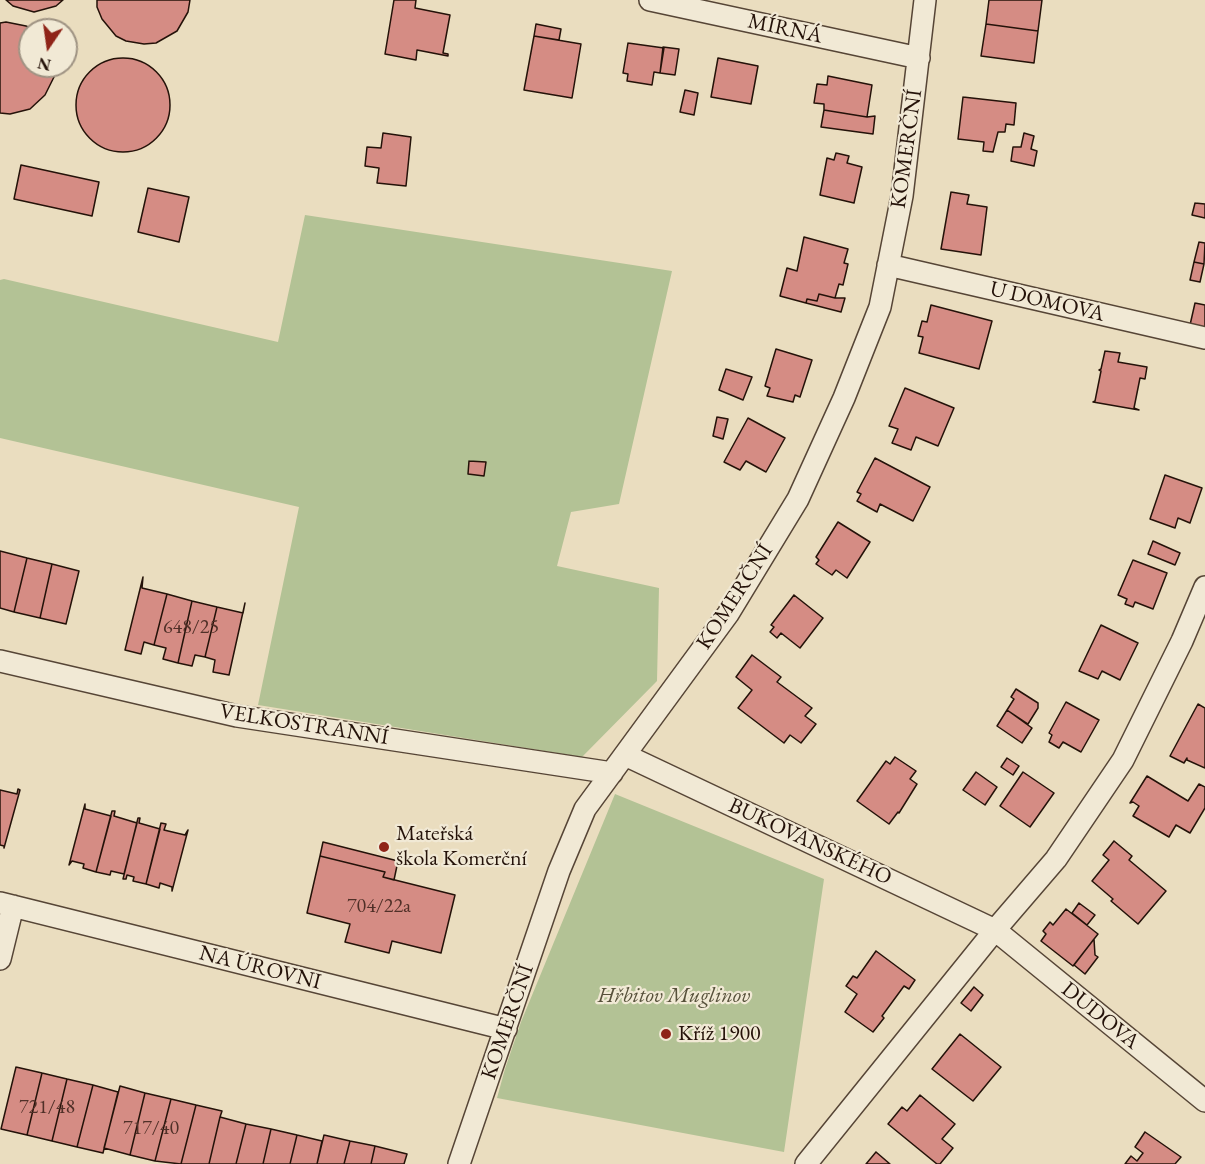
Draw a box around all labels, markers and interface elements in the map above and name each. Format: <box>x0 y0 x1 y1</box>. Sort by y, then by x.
street label: MÍRNÁ <box>745 8 825 50</box>
north arrow <box>18 18 78 78</box>
text: N <box>36 52 53 76</box>
street label: KOMERČNÍ <box>886 88 928 210</box>
street label: U DOMOVA <box>987 276 1107 328</box>
street label: KOMERČNÍ <box>691 539 779 655</box>
house number: 648/25 <box>163 616 219 640</box>
street label: VELKOSTRANNÍ <box>218 699 390 751</box>
street label: BUKOVANSKÉHO <box>724 793 896 891</box>
place label: Mateřská škola Komerční <box>396 821 527 872</box>
marker: Mateřská škola Komerční <box>377 840 391 854</box>
house number: 704/22a <box>347 895 411 919</box>
street label: NA ÚROVNI <box>196 940 324 996</box>
street label: KOMERČNÍ <box>476 961 540 1083</box>
street label: DUDOVA <box>1056 977 1144 1055</box>
park label: Hřbitov Muglinov <box>598 983 750 1009</box>
place label: Kříž 1900 <box>678 1021 761 1047</box>
marker: Kříž 1900 <box>659 1027 673 1041</box>
house number: 721/48 <box>19 1096 75 1120</box>
house number: 717/40 <box>123 1117 179 1141</box>

